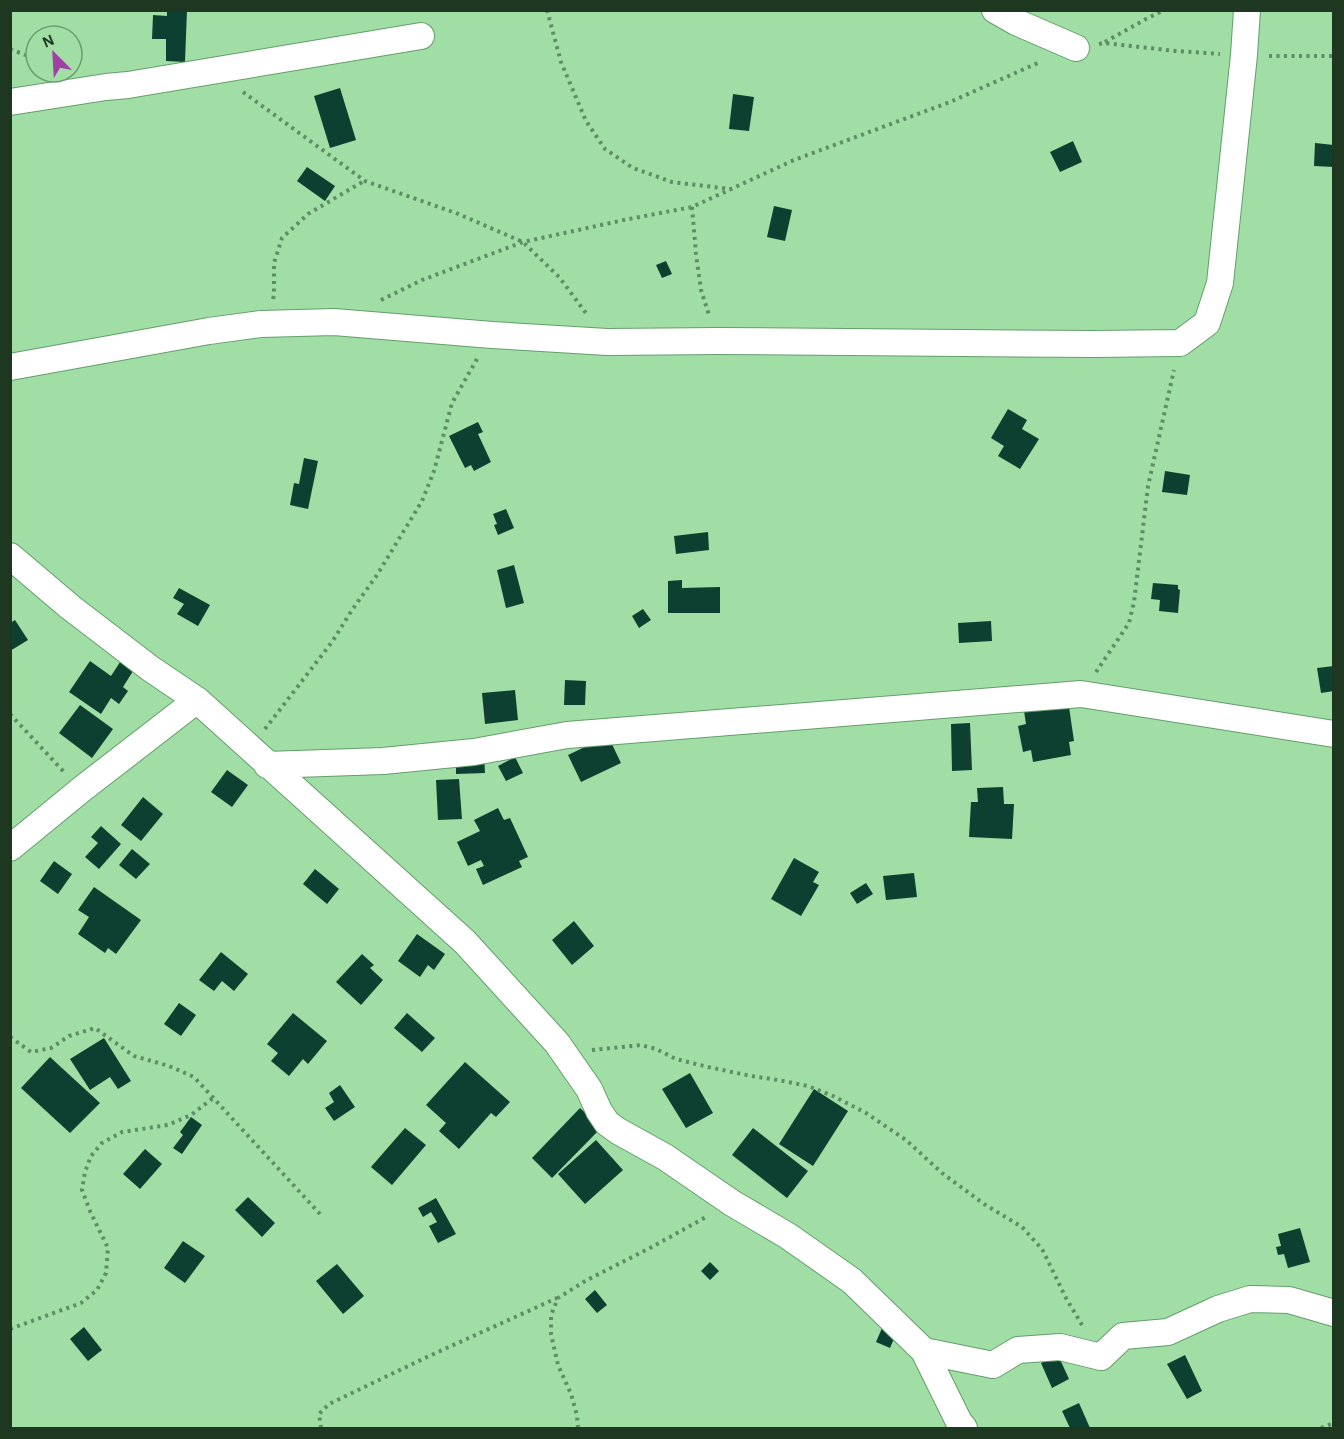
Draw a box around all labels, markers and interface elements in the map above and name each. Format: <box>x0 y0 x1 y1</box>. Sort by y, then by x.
north arrow <box>24 24 84 84</box>
text: N <box>40 32 57 51</box>

